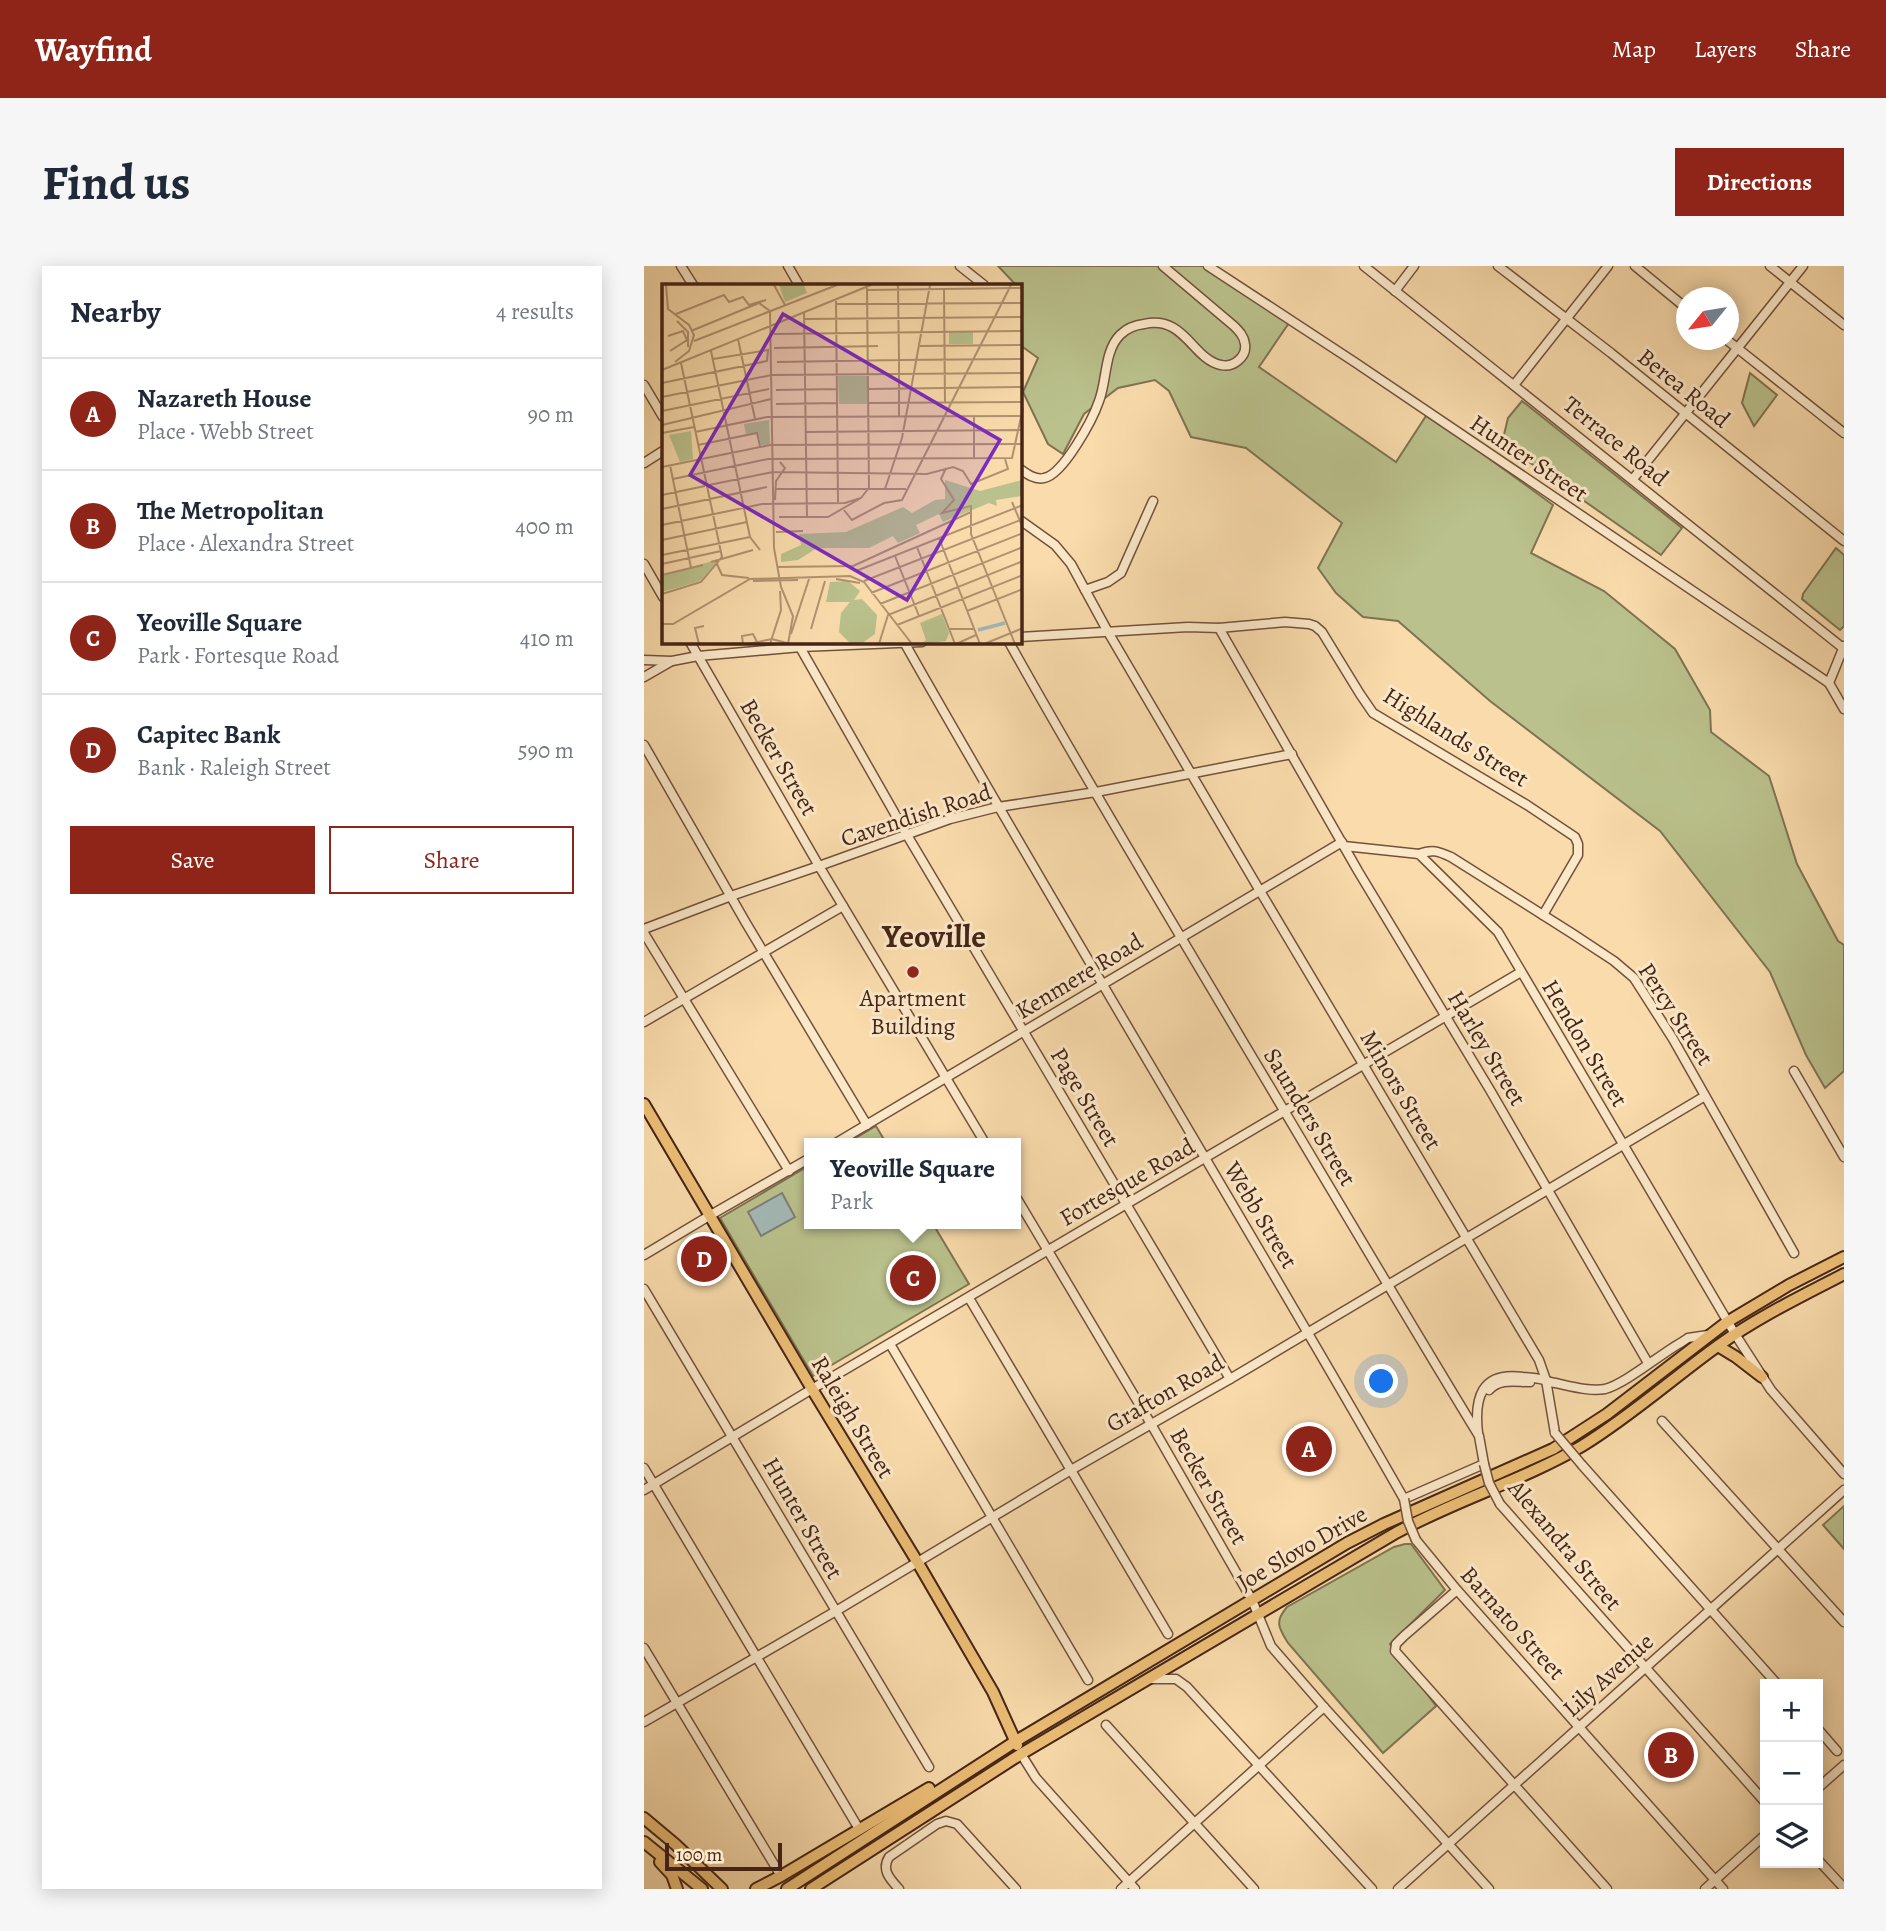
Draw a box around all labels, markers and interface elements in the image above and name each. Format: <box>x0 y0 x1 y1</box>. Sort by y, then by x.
text: Wayfind <box>35 27 152 72</box>
text: Map <box>1612 33 1656 65</box>
text: Layers <box>1694 33 1757 65</box>
text: Share <box>1795 33 1851 65</box>
button: Directions <box>1675 148 1844 216</box>
text: Find us <box>42 149 190 216</box>
inset map <box>662 284 1022 644</box>
north arrow <box>1676 287 1739 350</box>
text: Nearby <box>70 292 161 332</box>
text: 4 results <box>496 296 574 327</box>
street label: Berea Road <box>1631 341 1737 435</box>
text: Nazareth House <box>137 381 311 416</box>
street label: Terrace Road <box>1557 389 1676 493</box>
text: A <box>86 399 100 430</box>
text: 90 m <box>528 399 574 430</box>
street label: Hunter Street <box>1464 407 1594 509</box>
text: Place · Webb Street <box>137 416 314 447</box>
text: The Metropolitan <box>137 493 324 528</box>
text: B <box>86 511 100 542</box>
text: 400 m <box>515 511 574 542</box>
text: Place · Alexandra Street <box>137 528 354 559</box>
text: Yeoville Square <box>137 605 302 640</box>
text: C <box>86 623 100 654</box>
text: 410 m <box>520 623 574 654</box>
text: Park · Fortesque Road <box>137 640 339 671</box>
street label: Highlands Street <box>1377 679 1535 795</box>
street label: Becker Street <box>733 693 825 821</box>
text: Capitec Bank <box>137 717 280 752</box>
text: D <box>85 735 101 766</box>
text: 590 m <box>518 735 574 766</box>
text: Bank · Raleigh Street <box>137 752 331 783</box>
street label: Cavendish Road <box>836 776 996 854</box>
button: Save <box>70 826 315 894</box>
button: Share <box>329 826 574 894</box>
district label: Yeoville <box>881 914 986 958</box>
street label: Kenmere Road <box>1009 925 1149 1027</box>
street label: Percy Street <box>1631 956 1721 1072</box>
marker: Apartment Building <box>905 964 921 980</box>
street label: Hendon Street <box>1534 973 1636 1113</box>
place label: Apartment Building <box>859 982 966 1042</box>
street label: Harley Street <box>1440 984 1534 1112</box>
street label: Minors Street <box>1353 1024 1449 1156</box>
street label: Page Street <box>1043 1041 1127 1153</box>
street label: Saunders Street <box>1256 1042 1364 1192</box>
street label: Fortesque Road <box>1053 1130 1201 1234</box>
popup <box>804 1138 1021 1229</box>
text: Yeoville Square <box>830 1151 995 1186</box>
street label: Webb Street <box>1216 1155 1306 1275</box>
text: Park <box>830 1186 873 1217</box>
pin: D <box>681 1233 727 1285</box>
pin: C <box>890 1252 936 1304</box>
street label: Grafton Road <box>1100 1346 1230 1440</box>
street label: Raleigh Street <box>804 1350 902 1484</box>
your location <box>1364 1364 1398 1398</box>
street label: Becker Street <box>1163 1422 1255 1550</box>
pin: A <box>1286 1423 1332 1475</box>
street label: Hunter Street <box>755 1451 851 1585</box>
street label: Alexandra Street <box>1500 1472 1629 1617</box>
street label: Joe Slovo Drive <box>1231 1498 1373 1598</box>
street label: Barnato Street <box>1453 1559 1573 1687</box>
street label: Lily Avenue <box>1556 1626 1660 1724</box>
map controls <box>1760 1679 1823 1868</box>
button: + <box>1760 1679 1823 1742</box>
pin: B <box>1648 1729 1694 1781</box>
button: − <box>1760 1742 1823 1805</box>
button: layers <box>1760 1805 1823 1868</box>
scale bar <box>665 1840 782 1872</box>
text: 100 m <box>676 1842 722 1868</box>

